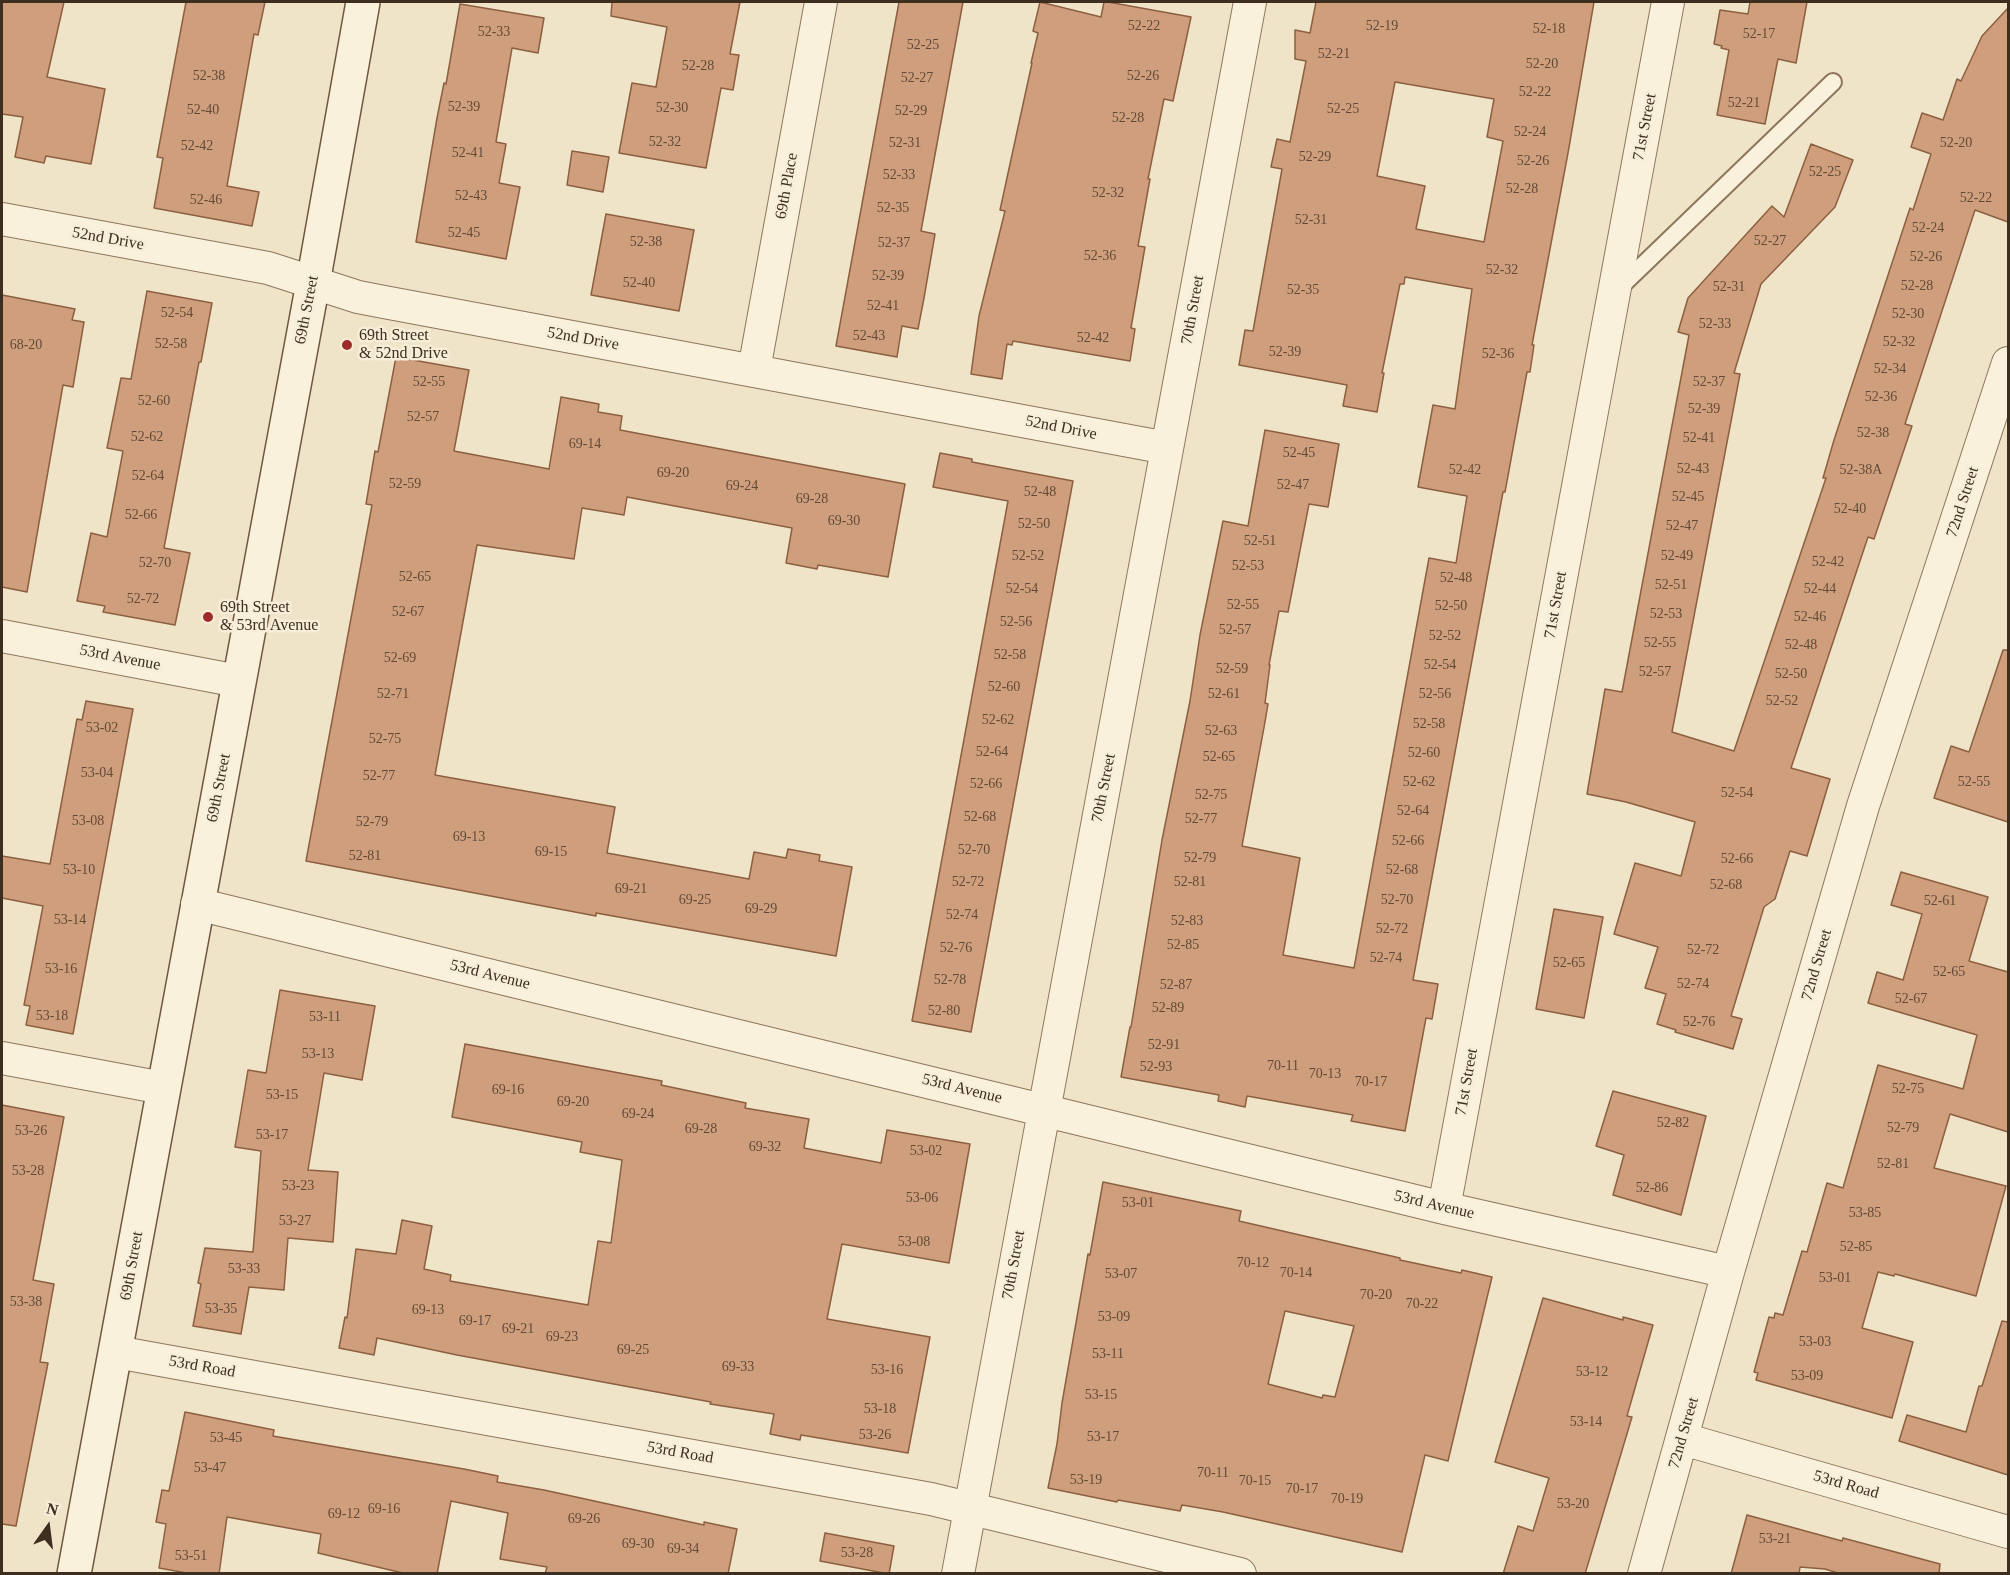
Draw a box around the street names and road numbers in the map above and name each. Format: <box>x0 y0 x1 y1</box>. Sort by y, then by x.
street label: 71st Street <box>1629 92 1661 162</box>
street label: 69th Place <box>772 151 802 221</box>
street label: 52nd Drive <box>71 223 145 255</box>
street label: 69th Street <box>291 274 323 346</box>
street label: 70th Street <box>1177 274 1209 346</box>
street label: 52nd Drive <box>546 323 620 355</box>
street label: 52nd Drive <box>1024 412 1098 444</box>
street label: 72nd Street <box>1943 464 1983 540</box>
street label: 71st Street <box>1541 570 1571 640</box>
street label: 53rd Avenue <box>78 641 162 675</box>
street label: 69th Street <box>203 752 235 824</box>
street label: 70th Street <box>1088 752 1120 824</box>
street label: 72nd Street <box>1798 927 1836 1003</box>
street label: 53rd Avenue <box>448 956 532 994</box>
street label: 71st Street <box>1452 1047 1482 1117</box>
street label: 53rd Avenue <box>920 1070 1004 1108</box>
street label: 53rd Avenue <box>1392 1186 1476 1224</box>
street label: 70th Street <box>998 1229 1030 1301</box>
street label: 69th Street <box>116 1230 148 1302</box>
street label: 53rd Road <box>167 1352 237 1382</box>
street label: 72nd Street <box>1665 1395 1703 1471</box>
street label: 53rd Road <box>645 1438 715 1468</box>
street label: 53rd Road <box>1811 1467 1881 1503</box>

